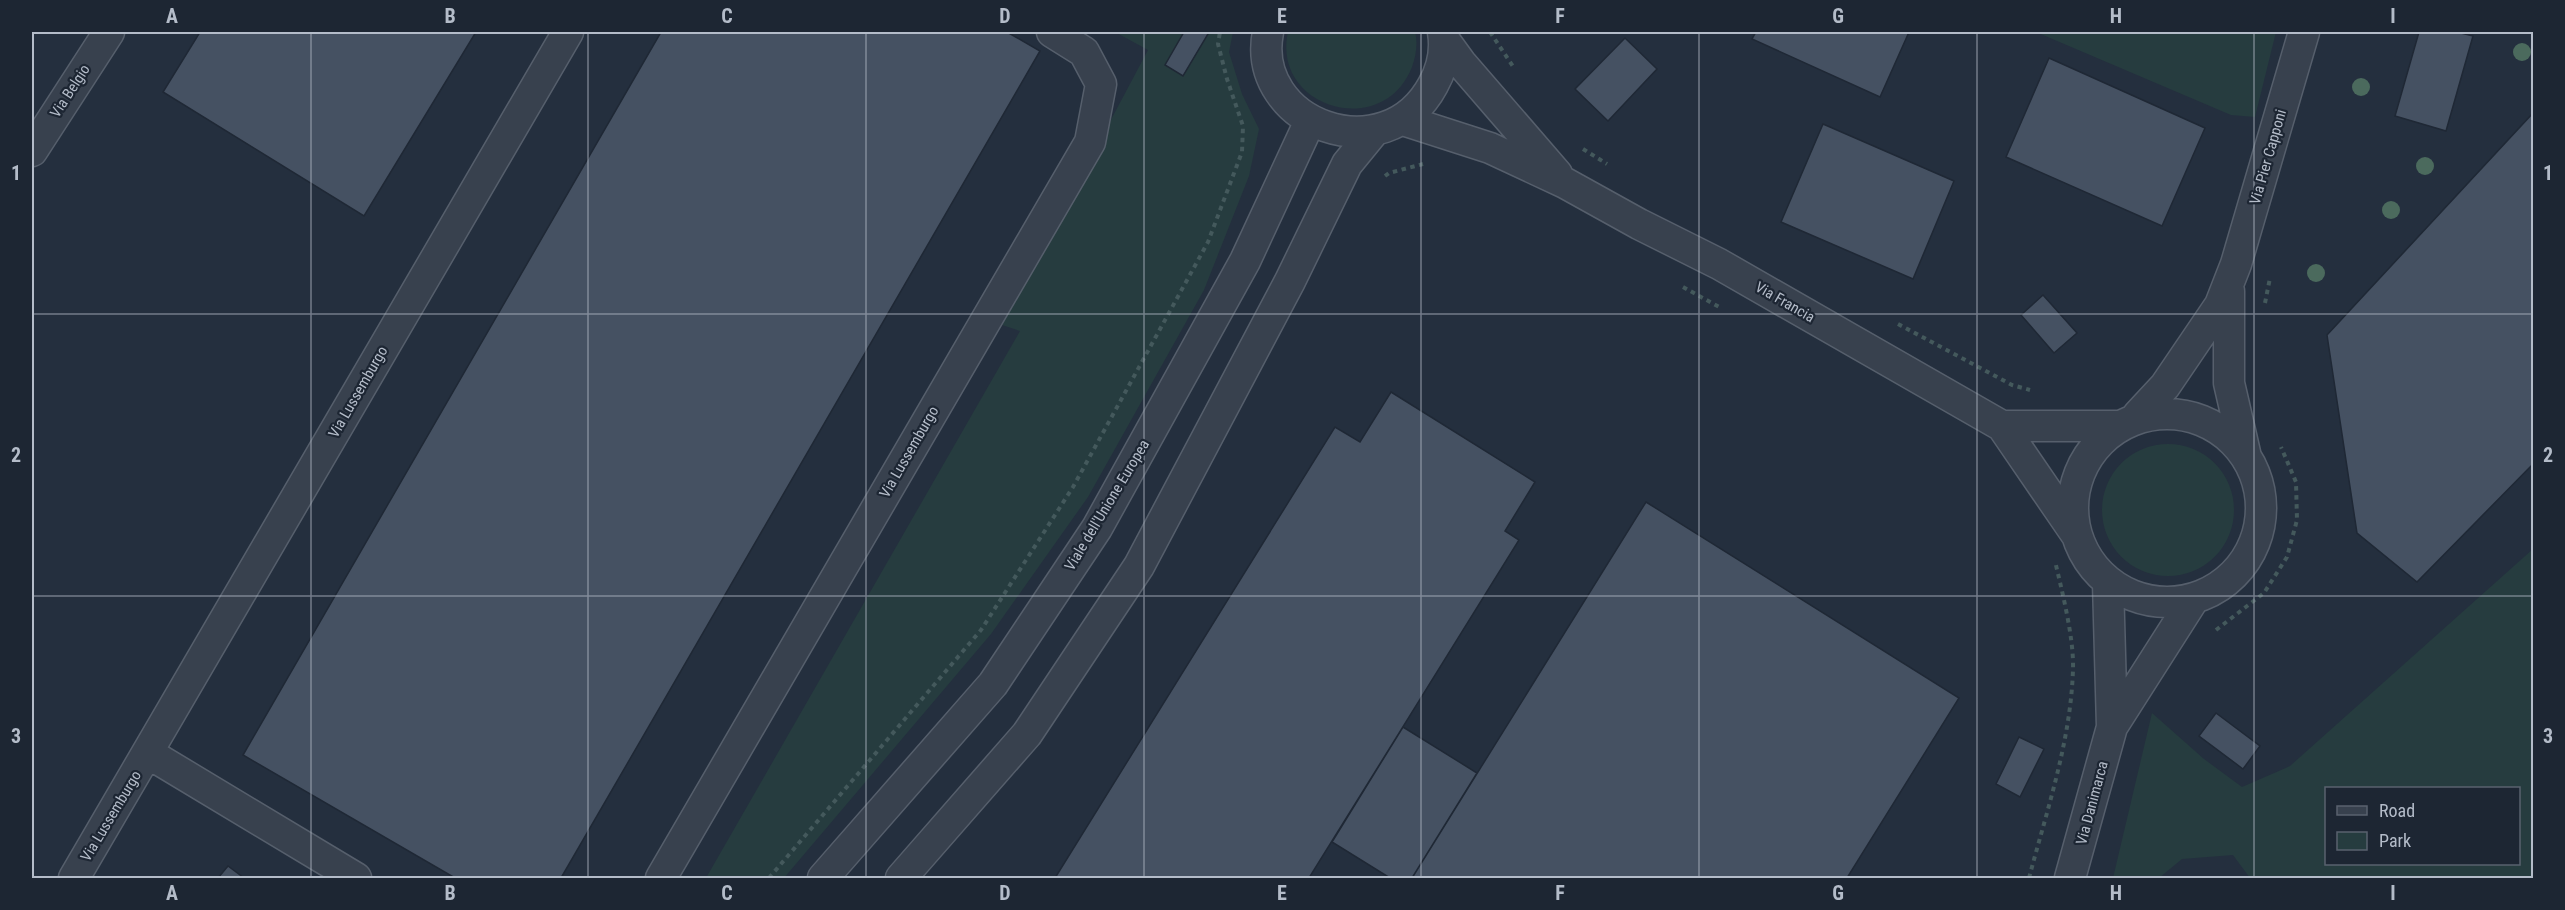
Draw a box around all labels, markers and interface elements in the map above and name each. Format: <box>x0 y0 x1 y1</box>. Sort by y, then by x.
text: A <box>166 4 178 28</box>
text: B <box>444 4 456 28</box>
text: C <box>721 4 733 28</box>
text: D <box>999 4 1011 28</box>
text: E <box>1277 4 1287 28</box>
text: F <box>1555 4 1565 28</box>
text: G <box>1832 4 1844 28</box>
text: H <box>2110 4 2122 28</box>
text: I <box>2390 4 2396 28</box>
street label: Via Belgio <box>46 61 94 121</box>
street label: Via Pier Capponi <box>2246 107 2290 207</box>
text: 1 <box>11 161 21 185</box>
text: 1 <box>2543 161 2553 185</box>
street label: Via Francia <box>1752 278 1818 326</box>
street label: Via Lussemburgo <box>325 343 391 441</box>
street label: Via Lussemburgo <box>876 403 942 501</box>
street label: Viale dell'Unione Europea <box>1061 436 1153 574</box>
text: 2 <box>11 443 21 467</box>
text: 2 <box>2543 443 2553 467</box>
text: 3 <box>11 724 21 748</box>
text: 3 <box>2543 724 2553 748</box>
street label: Via Danimarca <box>2072 759 2112 847</box>
street label: Via Lussemburgo <box>77 767 145 865</box>
legend <box>2325 787 2520 865</box>
text: Road <box>2379 800 2415 821</box>
text: Park <box>2379 830 2411 851</box>
text: A <box>166 881 178 905</box>
text: B <box>444 881 456 905</box>
text: C <box>721 881 733 905</box>
text: D <box>999 881 1011 905</box>
text: E <box>1277 881 1287 905</box>
text: F <box>1555 881 1565 905</box>
text: G <box>1832 881 1844 905</box>
text: H <box>2110 881 2122 905</box>
text: I <box>2390 881 2396 905</box>

